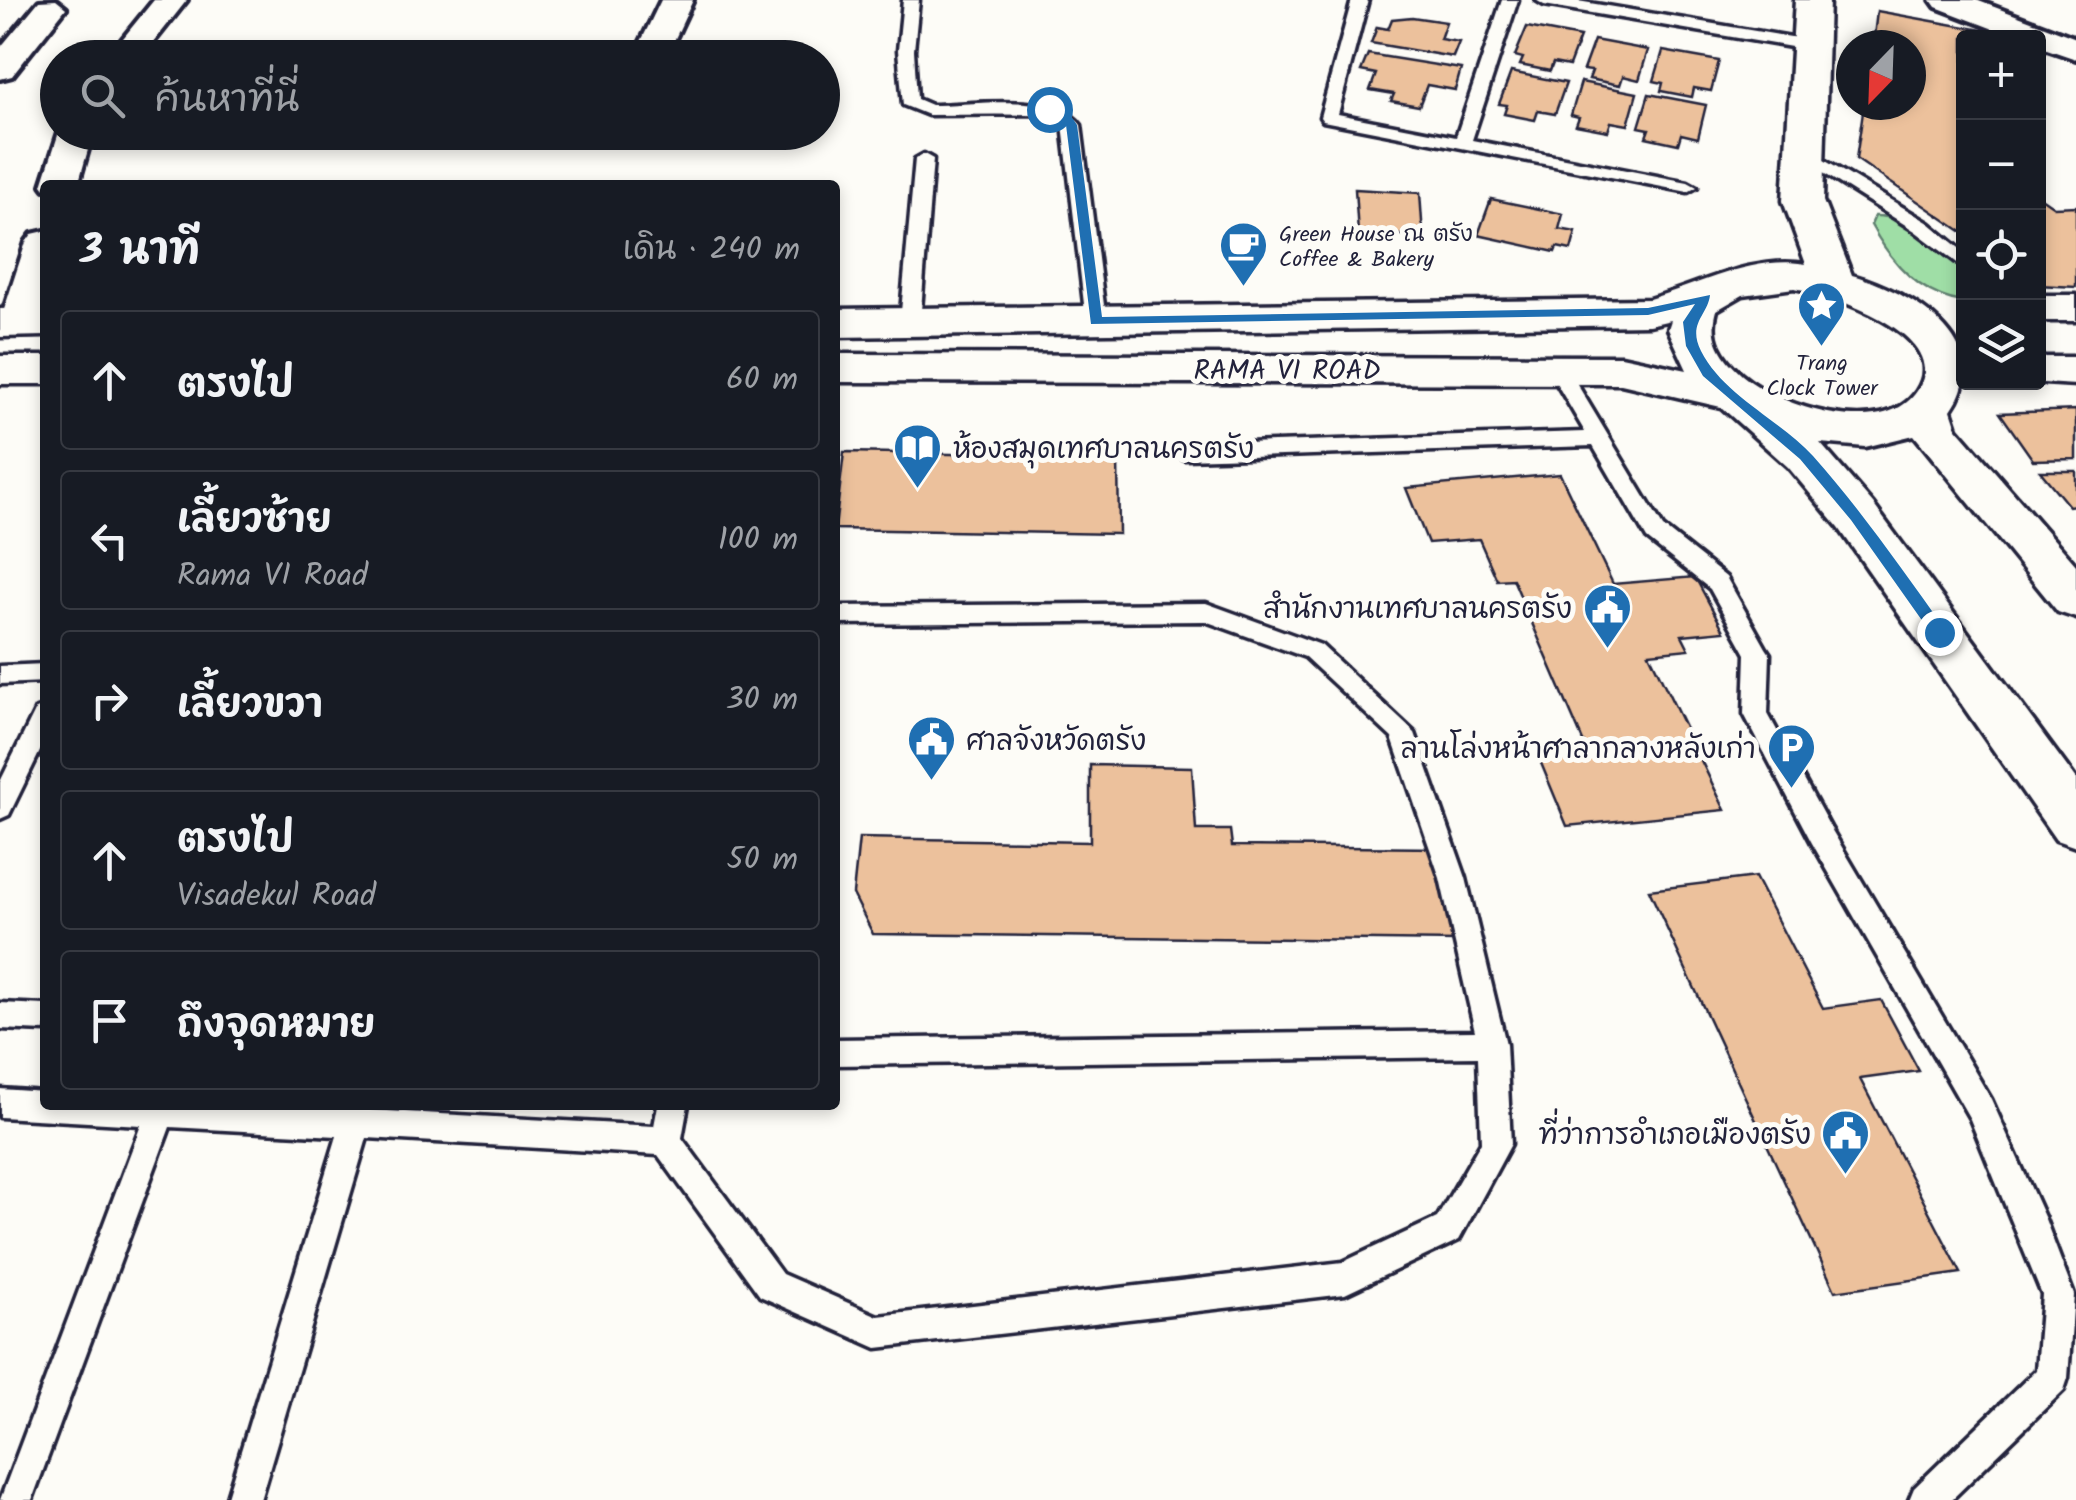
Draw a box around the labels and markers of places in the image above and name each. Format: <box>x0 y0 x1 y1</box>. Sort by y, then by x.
place label: Green House ณ ตรัง Coffee & Bakery <box>1279 218 1473 278</box>
cafe icon: Green House ณ ตรัง Coffee & Bakery <box>1218 220 1270 288</box>
place icon: Trang Clock Tower <box>1796 280 1848 348</box>
place label: Trang Clock Tower <box>1766 347 1879 407</box>
library icon: ห้องสมุดเทศบาลนครตรัง <box>892 422 944 490</box>
place label: ห้องสมุดเทศบาลนครตรัง <box>953 428 1254 473</box>
public building icon: สำนักงานเทศบาลนครตรัง <box>1581 582 1633 650</box>
place label: สำนักงานเทศบาลนครตรัง <box>1263 588 1572 633</box>
public building icon: ศาลจังหวัดตรัง <box>905 714 957 782</box>
place label: ศาลจังหวัดตรัง <box>966 720 1146 765</box>
parking icon: ลานโล่งหน้าศาลากลางหลังเก่า <box>1765 722 1817 790</box>
place label: ลานโล่งหน้าศาลากลางหลังเก่า <box>1401 728 1756 773</box>
place label: ที่ว่าการอำเภอเมืองตรัง <box>1538 1108 1811 1159</box>
public building icon: ที่ว่าการอำเภอเมืองตรัง <box>1820 1108 1872 1176</box>

